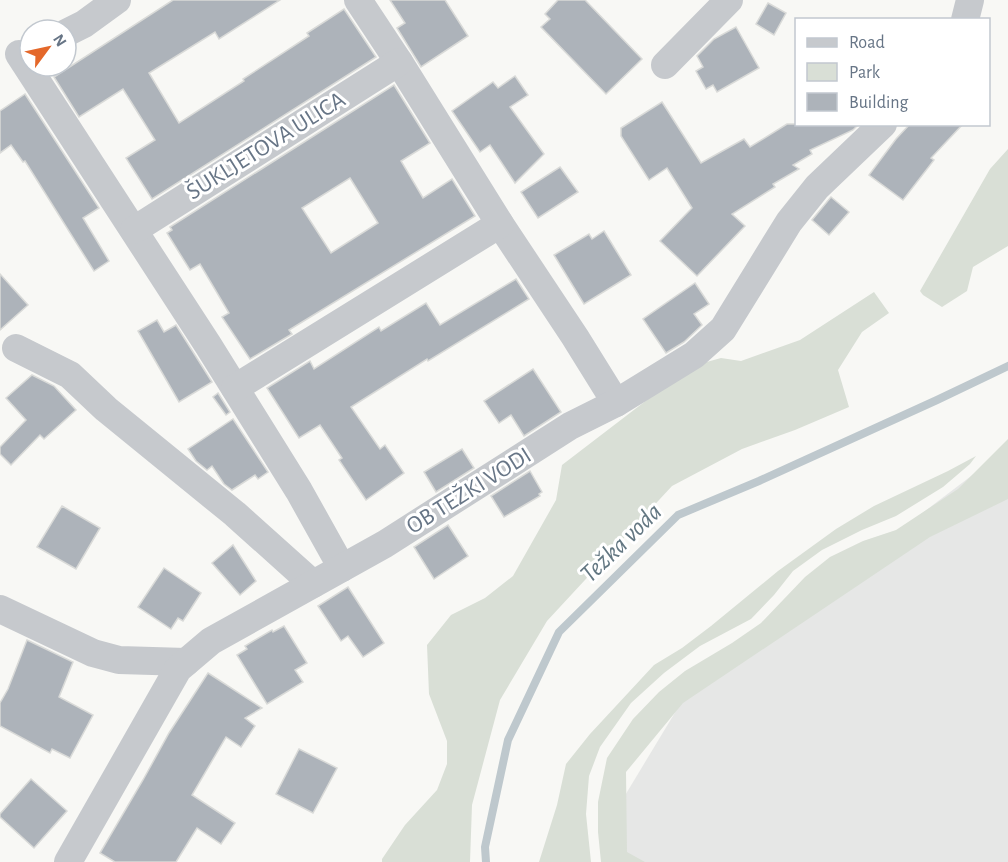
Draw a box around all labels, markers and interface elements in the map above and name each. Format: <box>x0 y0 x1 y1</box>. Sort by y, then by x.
north arrow <box>18 18 78 78</box>
legend <box>795 18 990 126</box>
text: N <box>50 31 69 49</box>
text: Road <box>849 34 885 52</box>
text: Park <box>849 64 881 82</box>
street label: ŠUKLJETOVA ULICA <box>182 87 350 204</box>
text: Building <box>849 94 909 112</box>
street label: OB TEŽKI VODI <box>402 442 536 539</box>
water label: Težka voda <box>575 498 667 588</box>

